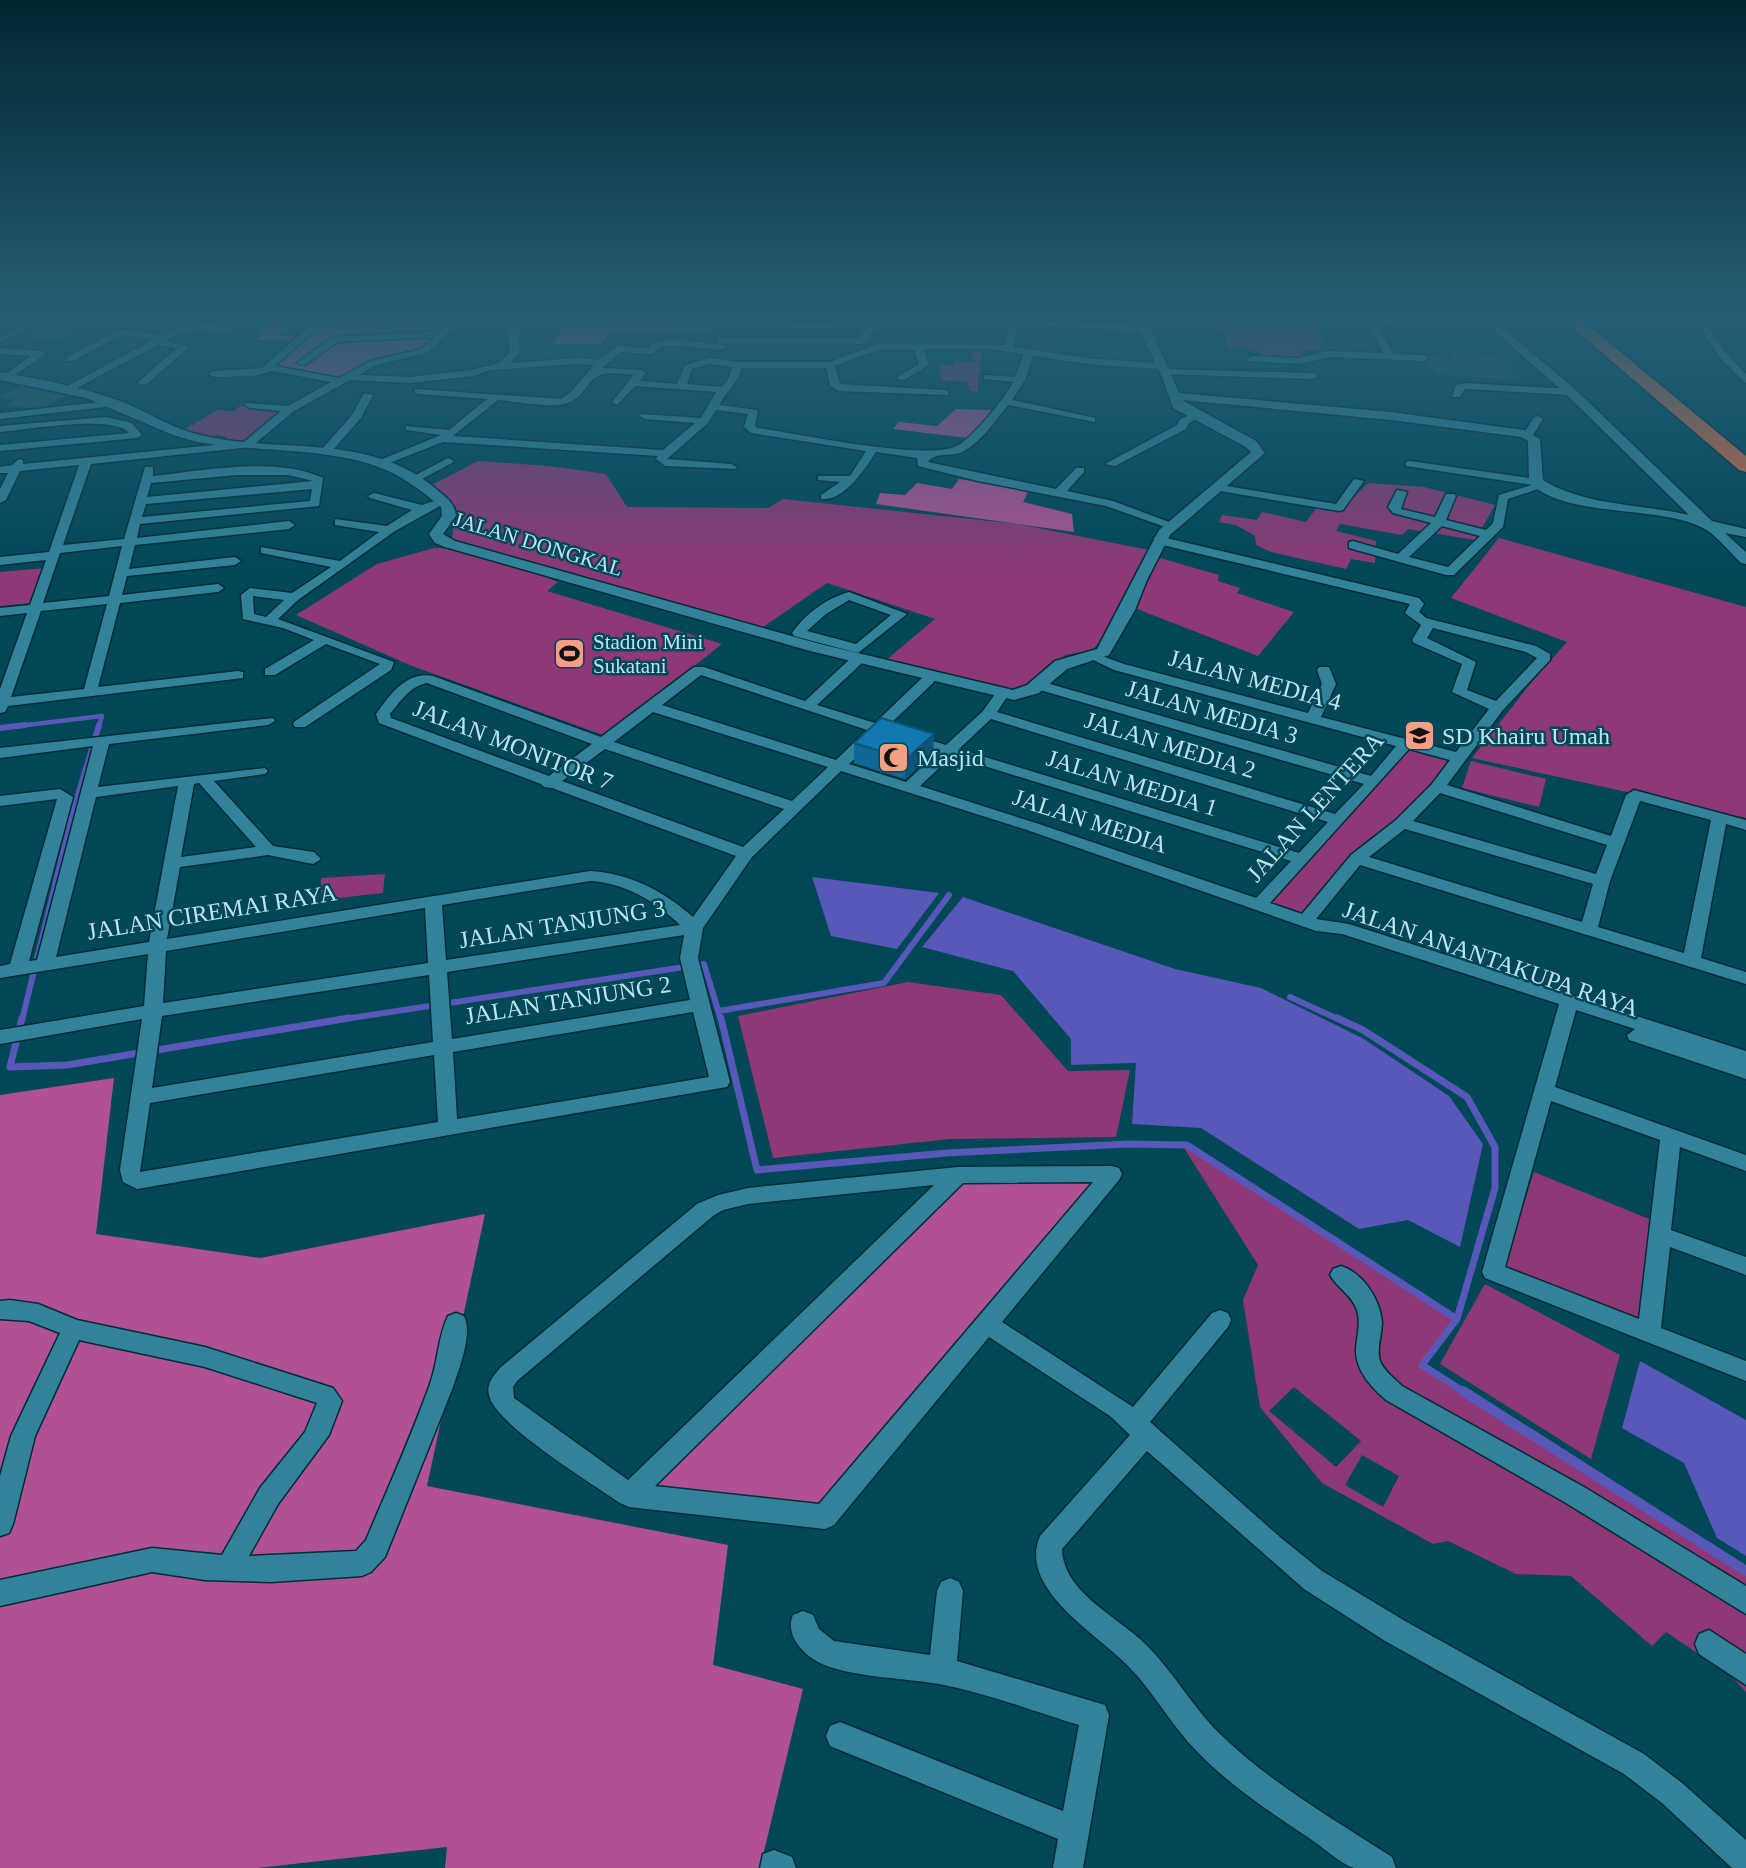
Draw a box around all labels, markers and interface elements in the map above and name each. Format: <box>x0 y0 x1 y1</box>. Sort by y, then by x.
street label: JALAN DONGKAL <box>451 507 625 581</box>
place label: Stadion Mini Sukatani <box>593 630 703 678</box>
sports icon: Stadion Mini Sukatani <box>553 637 587 671</box>
street label: JALAN MEDIA 4 <box>1166 644 1344 716</box>
street label: JALAN MEDIA 3 <box>1123 675 1301 749</box>
street label: JALAN MONITOR 7 <box>410 695 616 795</box>
street label: JALAN MEDIA 2 <box>1081 707 1259 783</box>
school or university icon: SD Khairu Umah <box>1402 719 1436 753</box>
place label: SD Khairu Umah <box>1442 723 1610 749</box>
street label: JALAN LENTERA <box>1241 727 1389 887</box>
mosque icon: Masjid <box>877 741 911 775</box>
street label: JALAN MEDIA 1 <box>1042 743 1222 823</box>
place label: Masjid <box>917 745 984 771</box>
street label: JALAN MEDIA <box>1009 782 1171 860</box>
street label: JALAN CIREMAI RAYA <box>85 879 339 945</box>
street label: JALAN TANJUNG 3 <box>457 895 667 953</box>
street label: JALAN ANANTAKUPA RAYA <box>1340 896 1643 1022</box>
street label: JALAN TANJUNG 2 <box>463 971 673 1029</box>

